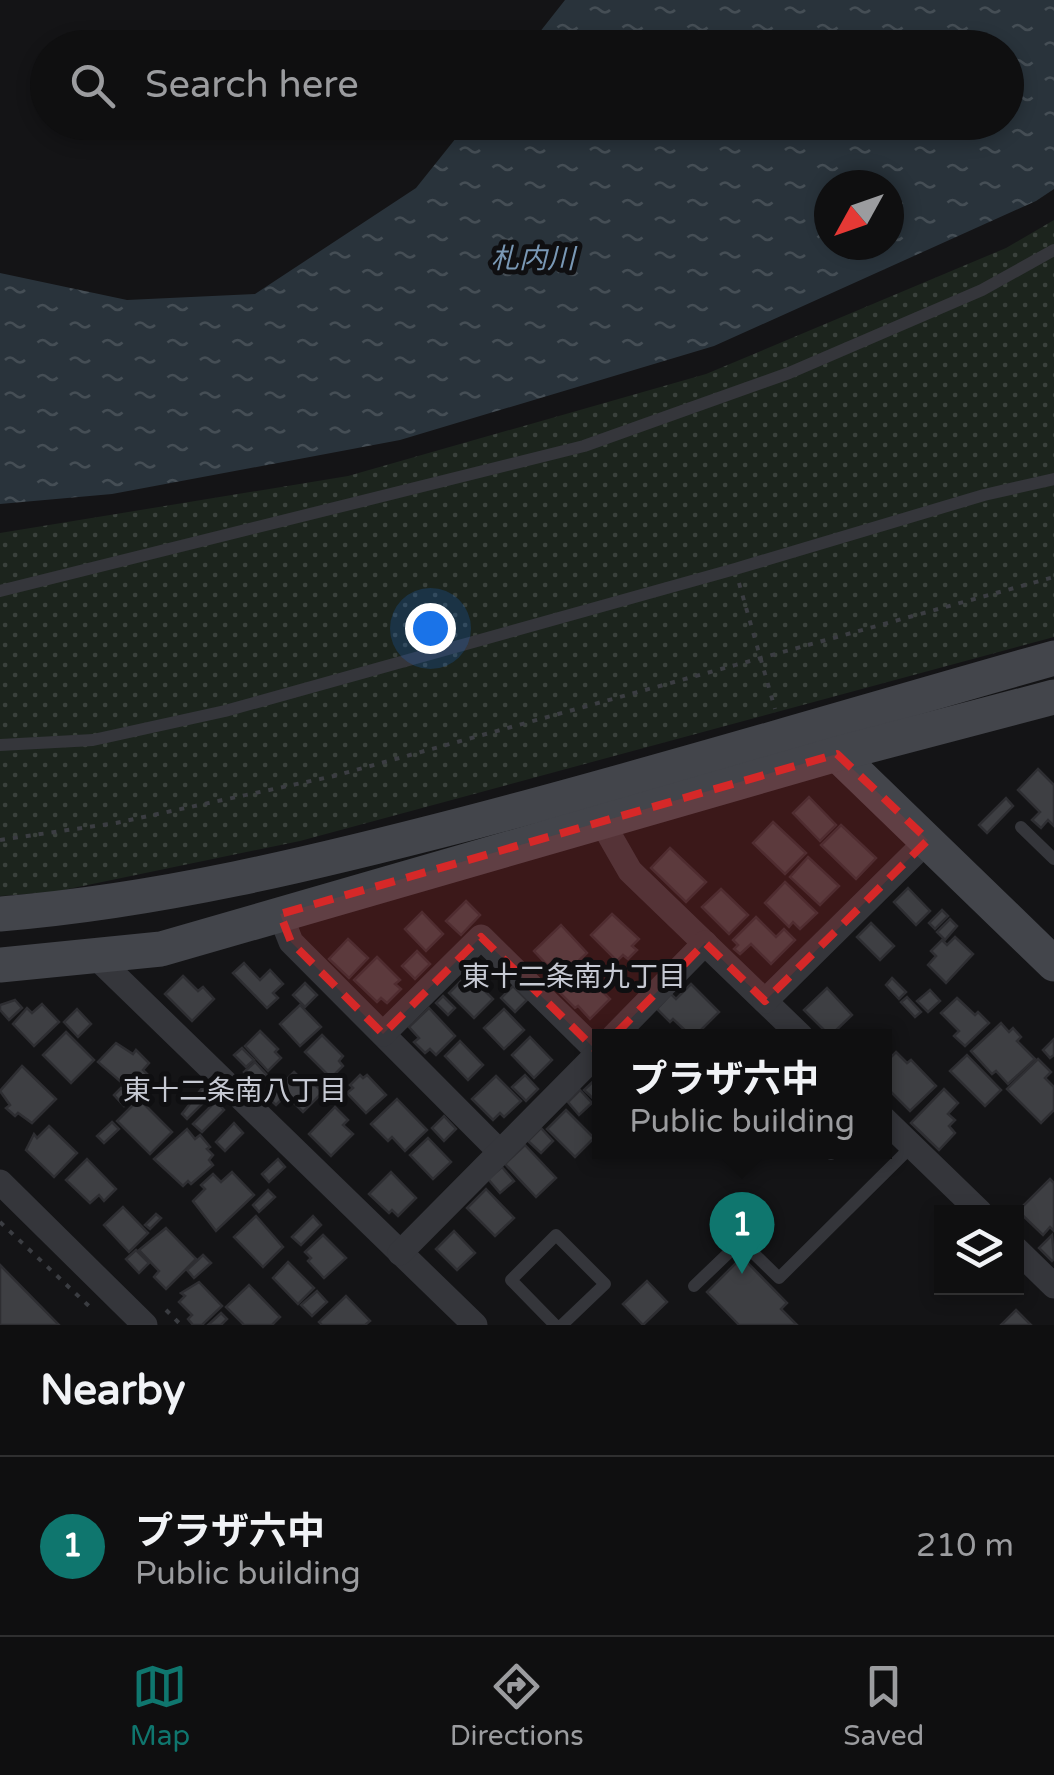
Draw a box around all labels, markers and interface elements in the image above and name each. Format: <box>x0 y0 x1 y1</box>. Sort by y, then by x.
search box <box>30 30 1024 140</box>
icon: search <box>65 58 120 113</box>
text: Search here <box>145 62 359 108</box>
north arrow <box>814 170 904 260</box>
water label: 札内川 <box>491 242 578 276</box>
your location <box>405 603 456 654</box>
district label: 東十二条南九丁目 <box>462 960 686 994</box>
popup <box>592 1029 892 1159</box>
text: プラザ六中 <box>629 1057 819 1103</box>
district label: 東十二条南八丁目 <box>123 1074 347 1108</box>
text: Public building <box>629 1103 855 1141</box>
pin: 1 <box>710 1192 774 1274</box>
map controls <box>934 1205 1024 1295</box>
button: layers <box>934 1205 1024 1295</box>
text: Nearby <box>40 1365 185 1416</box>
text: プラザ六中 <box>135 1509 325 1555</box>
text: 1 <box>62 1527 83 1565</box>
text: 210 m <box>916 1527 1014 1565</box>
text: Public building <box>135 1555 361 1593</box>
tab: Map <box>130 1659 190 1753</box>
tab: Directions <box>450 1659 584 1753</box>
tab: Saved <box>843 1659 924 1753</box>

